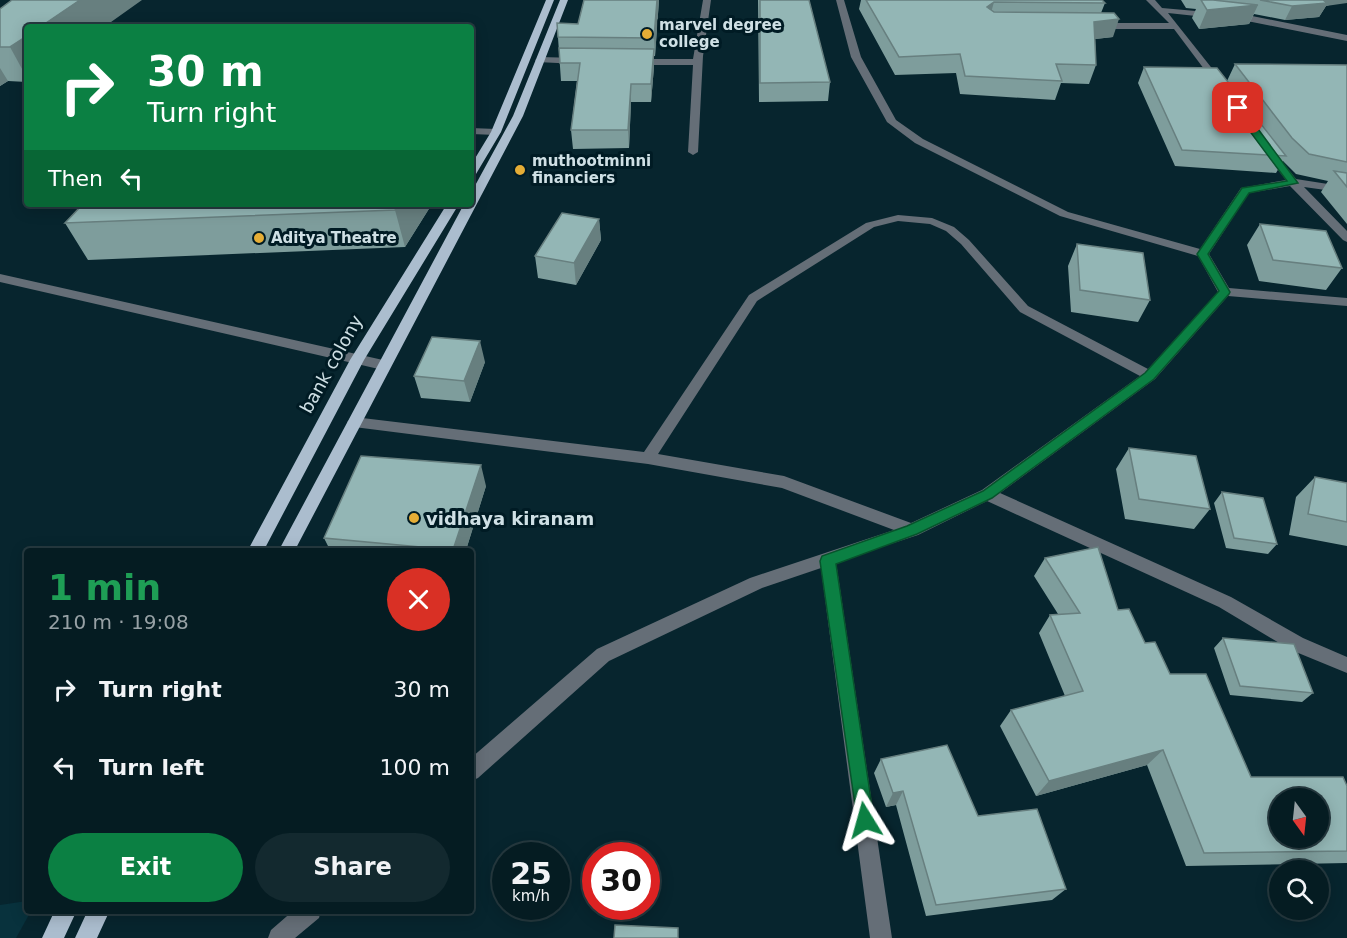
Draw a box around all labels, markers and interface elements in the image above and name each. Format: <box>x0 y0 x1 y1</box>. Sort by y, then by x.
place label: marvel degree college <box>659 16 782 51</box>
marker: marvel degree college <box>640 27 654 41</box>
text: 30 m <box>147 47 264 96</box>
icon: right <box>48 48 126 126</box>
pin <box>1212 82 1263 133</box>
icon: arrive <box>1221 91 1254 124</box>
text: Turn right <box>147 97 276 128</box>
place label: muthootminni financiers <box>532 152 651 187</box>
icon: left <box>115 162 148 195</box>
marker: muthootminni financiers <box>513 163 527 177</box>
text: Then <box>48 166 103 191</box>
place label: Aditya Theatre <box>271 229 397 247</box>
marker: Aditya Theatre <box>252 231 266 245</box>
street label: bank colony <box>295 311 367 417</box>
place label: vidhaya kiranam <box>426 508 594 529</box>
marker: vidhaya kiranam <box>407 511 421 525</box>
text: 1 min <box>48 567 161 608</box>
button: close <box>387 568 450 631</box>
text: 210 m · 19:08 <box>48 610 189 634</box>
icon: right <box>48 673 81 706</box>
text: Turn right <box>99 677 222 702</box>
text: 30 m <box>394 677 450 702</box>
icon: left <box>48 751 81 784</box>
text: Turn left <box>99 755 204 780</box>
text: 100 m <box>380 755 450 780</box>
position arrow <box>833 788 897 852</box>
north arrow <box>1269 788 1329 848</box>
map controls <box>1269 788 1329 920</box>
button: Exit <box>48 833 243 902</box>
button: Share <box>255 833 450 902</box>
speed limit sign: 30 <box>582 842 660 920</box>
text: 25 <box>510 856 552 891</box>
button: search <box>1269 860 1329 920</box>
text: km/h <box>512 887 550 905</box>

